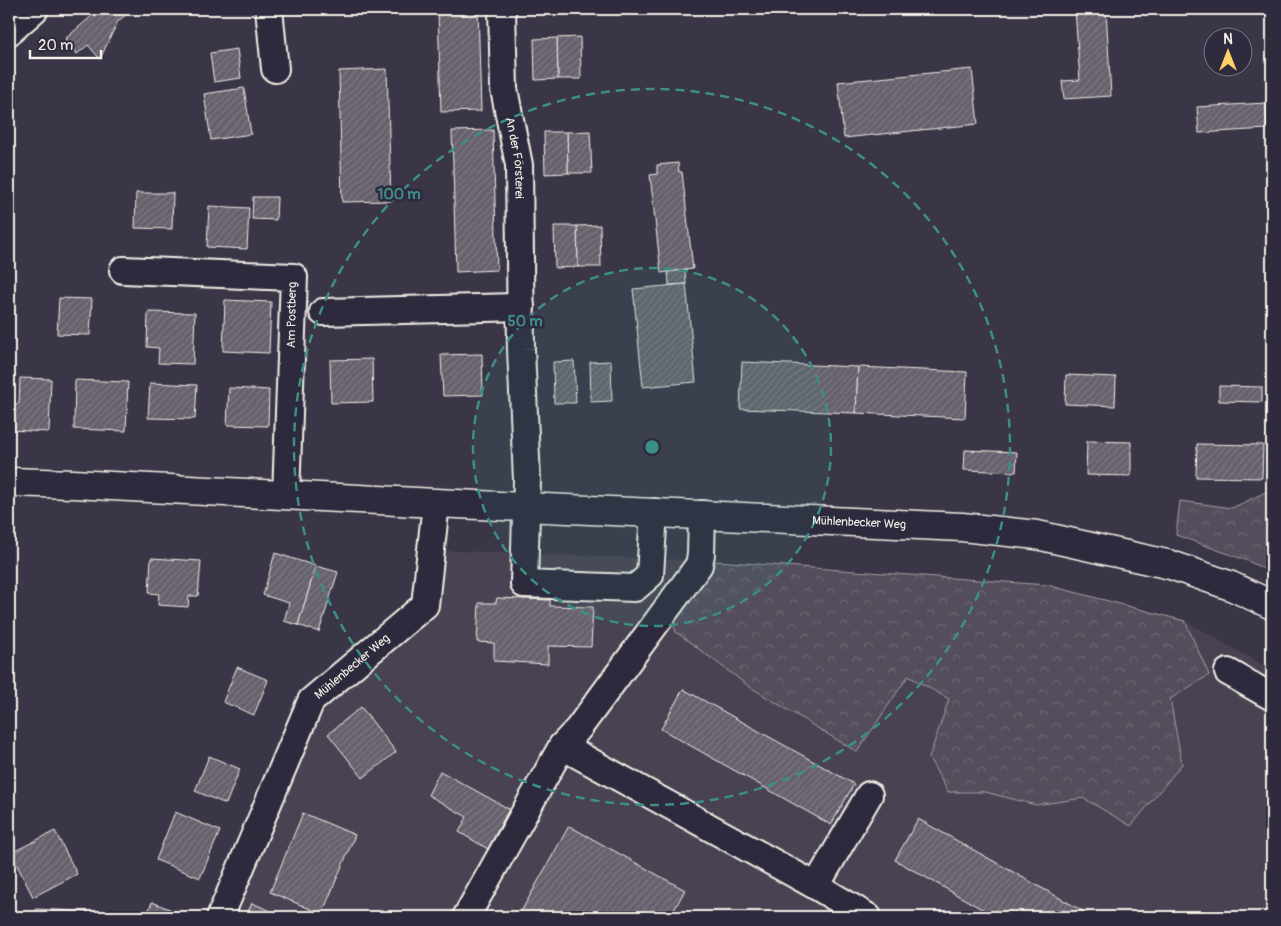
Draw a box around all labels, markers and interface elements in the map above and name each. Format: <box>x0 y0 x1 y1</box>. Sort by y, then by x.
scale bar <box>30 28 101 60</box>
north arrow <box>1204 28 1254 78</box>
text: N <box>1223 31 1233 48</box>
text: 20 m <box>38 36 73 55</box>
street label: An der Försterei <box>502 116 527 199</box>
text: 100 m <box>378 185 420 204</box>
street label: Am Postberg <box>284 282 300 348</box>
text: 50 m <box>508 312 542 331</box>
centre of rings <box>643 438 661 456</box>
street label: Mühlenbecker Weg <box>812 513 906 532</box>
street label: Mühlenbecker Weg <box>311 631 393 702</box>

